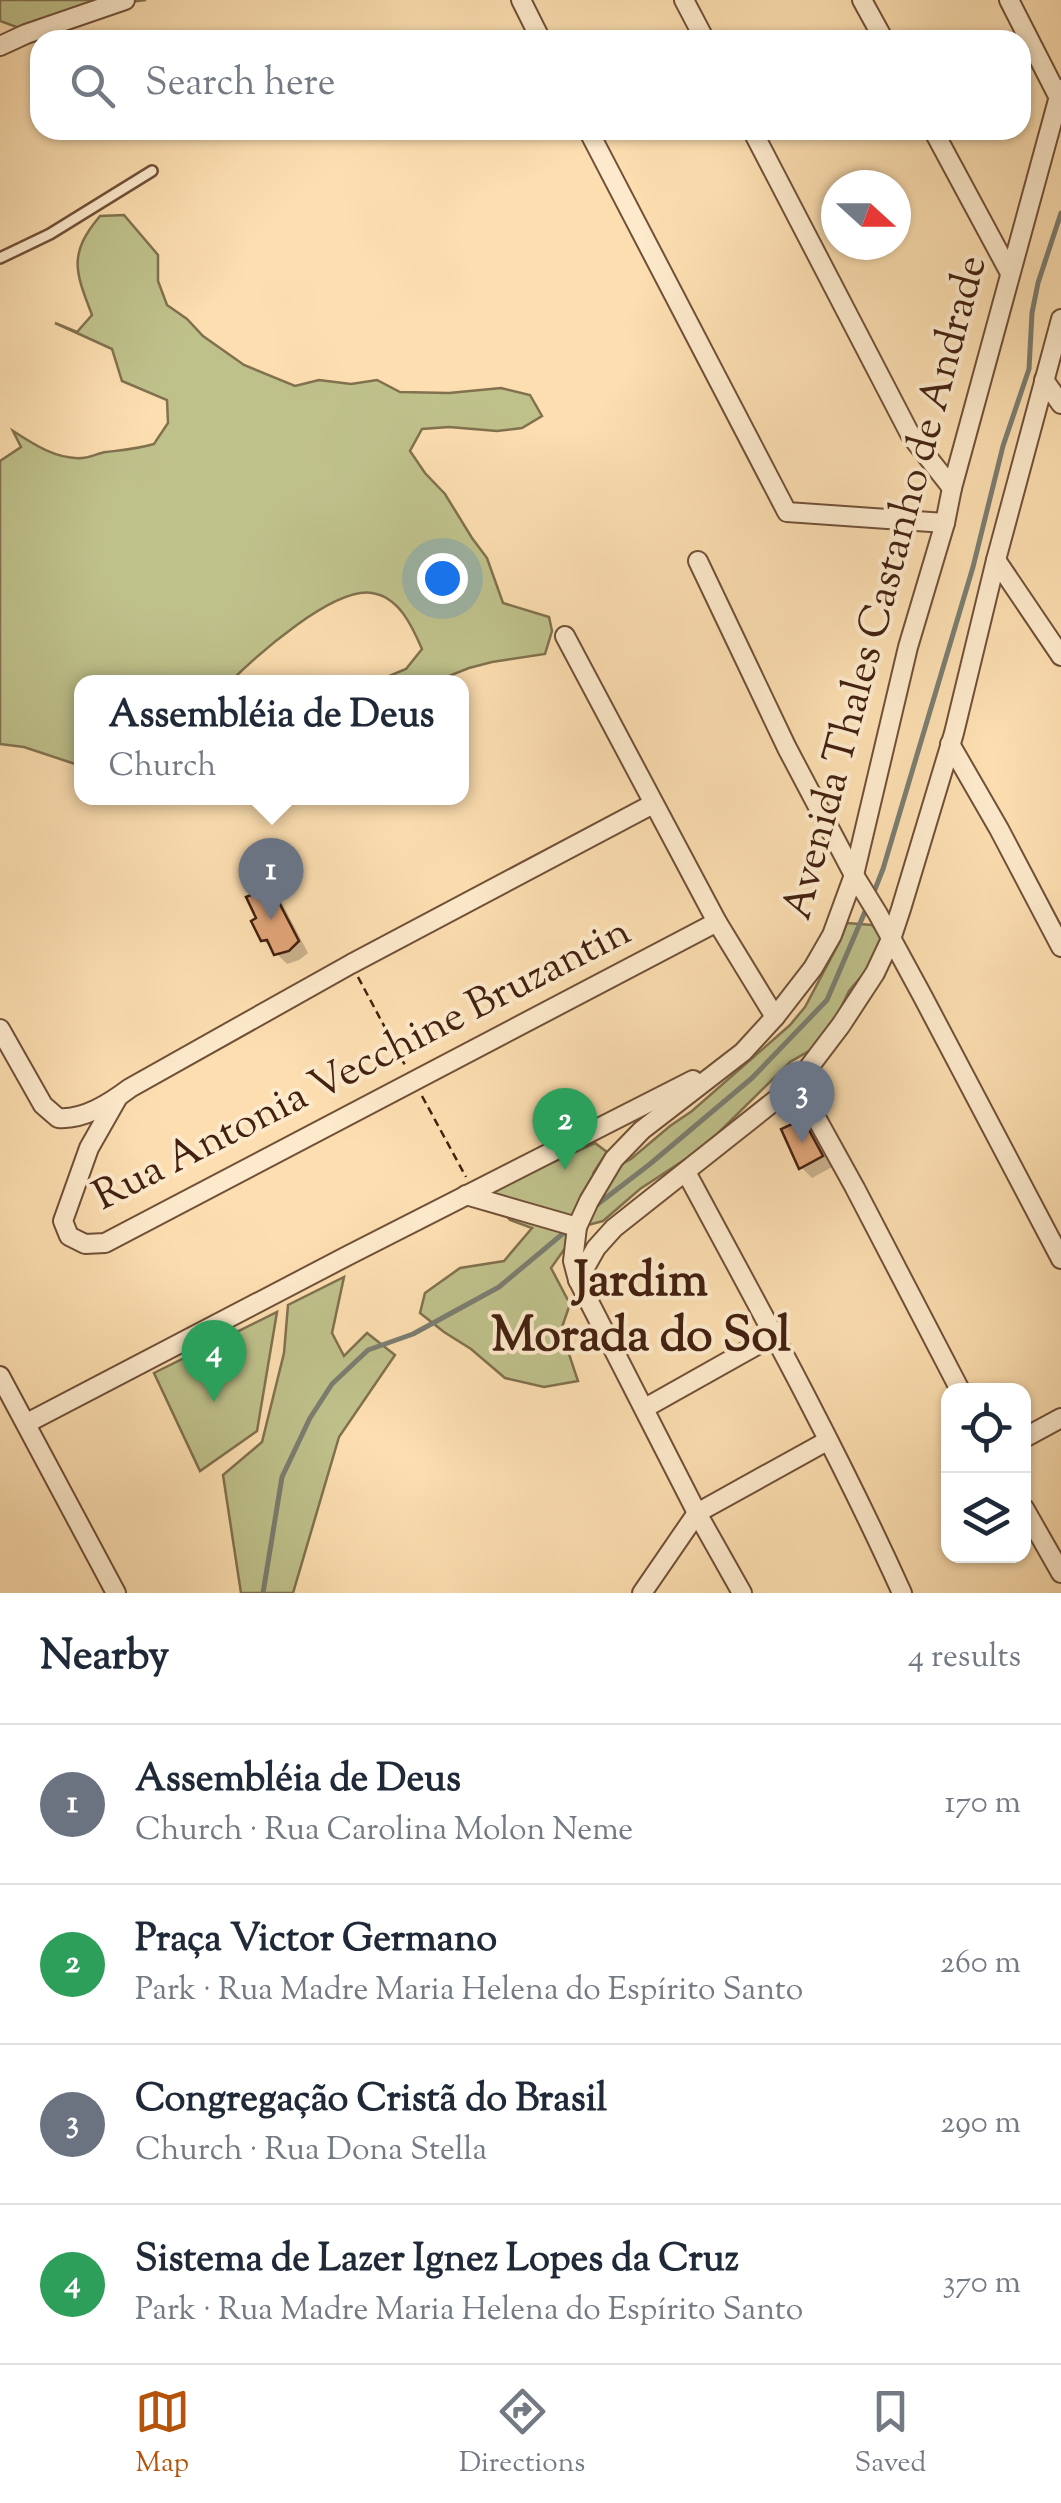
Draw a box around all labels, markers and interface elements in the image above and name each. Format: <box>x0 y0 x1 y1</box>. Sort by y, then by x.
search box <box>30 30 1031 140</box>
icon: search <box>65 58 120 113</box>
text: Search here <box>145 58 336 112</box>
north arrow <box>821 170 911 260</box>
street label: Avenida Thales Castanho de Andrade <box>769 249 1005 927</box>
your location <box>417 553 468 604</box>
popup <box>74 675 469 805</box>
text: Assembléia de Deus <box>109 690 434 744</box>
text: Church <box>109 744 216 790</box>
pin: 1 <box>238 838 304 920</box>
street label: Rua Antonia Vecchine Bruzantin <box>84 904 642 1228</box>
pin: 3 <box>770 1060 834 1143</box>
pin: 2 <box>532 1088 598 1170</box>
district label: Jardim Morada do Sol <box>491 1249 791 1373</box>
pin: 4 <box>182 1320 246 1402</box>
map controls <box>941 1383 1031 1563</box>
button: locate <box>941 1383 1031 1473</box>
button: layers <box>941 1473 1031 1563</box>
text: Nearby <box>40 1628 169 1688</box>
text: 4 results <box>908 1635 1021 1681</box>
text: Assembléia de Deus <box>135 1754 461 1808</box>
text: 1 <box>67 1781 78 1827</box>
text: 170 m <box>944 1781 1021 1827</box>
text: Church · Rua Carolina Molon Neme <box>135 1808 633 1854</box>
text: Praça Victor Germano <box>135 1914 497 1968</box>
text: 2 <box>65 1941 80 1987</box>
text: 260 m <box>940 1941 1021 1987</box>
text: Park · Rua Madre Maria Helena do Espírito Santo <box>135 1968 803 2014</box>
text: Congregação Cristã do Brasil <box>135 2074 607 2128</box>
text: 3 <box>66 2101 79 2147</box>
text: 290 m <box>940 2101 1021 2147</box>
text: Church · Rua Dona Stella <box>135 2128 487 2174</box>
text: Sistema de Lazer Ignez Lopes da Cruz <box>135 2234 739 2288</box>
text: 4 <box>64 2261 81 2307</box>
text: 370 m <box>942 2261 1021 2307</box>
text: Park · Rua Madre Maria Helena do Espírito Santo <box>135 2288 803 2334</box>
tab: Map <box>135 2384 190 2484</box>
tab: Directions <box>459 2384 585 2484</box>
tab: Saved <box>854 2384 926 2484</box>

